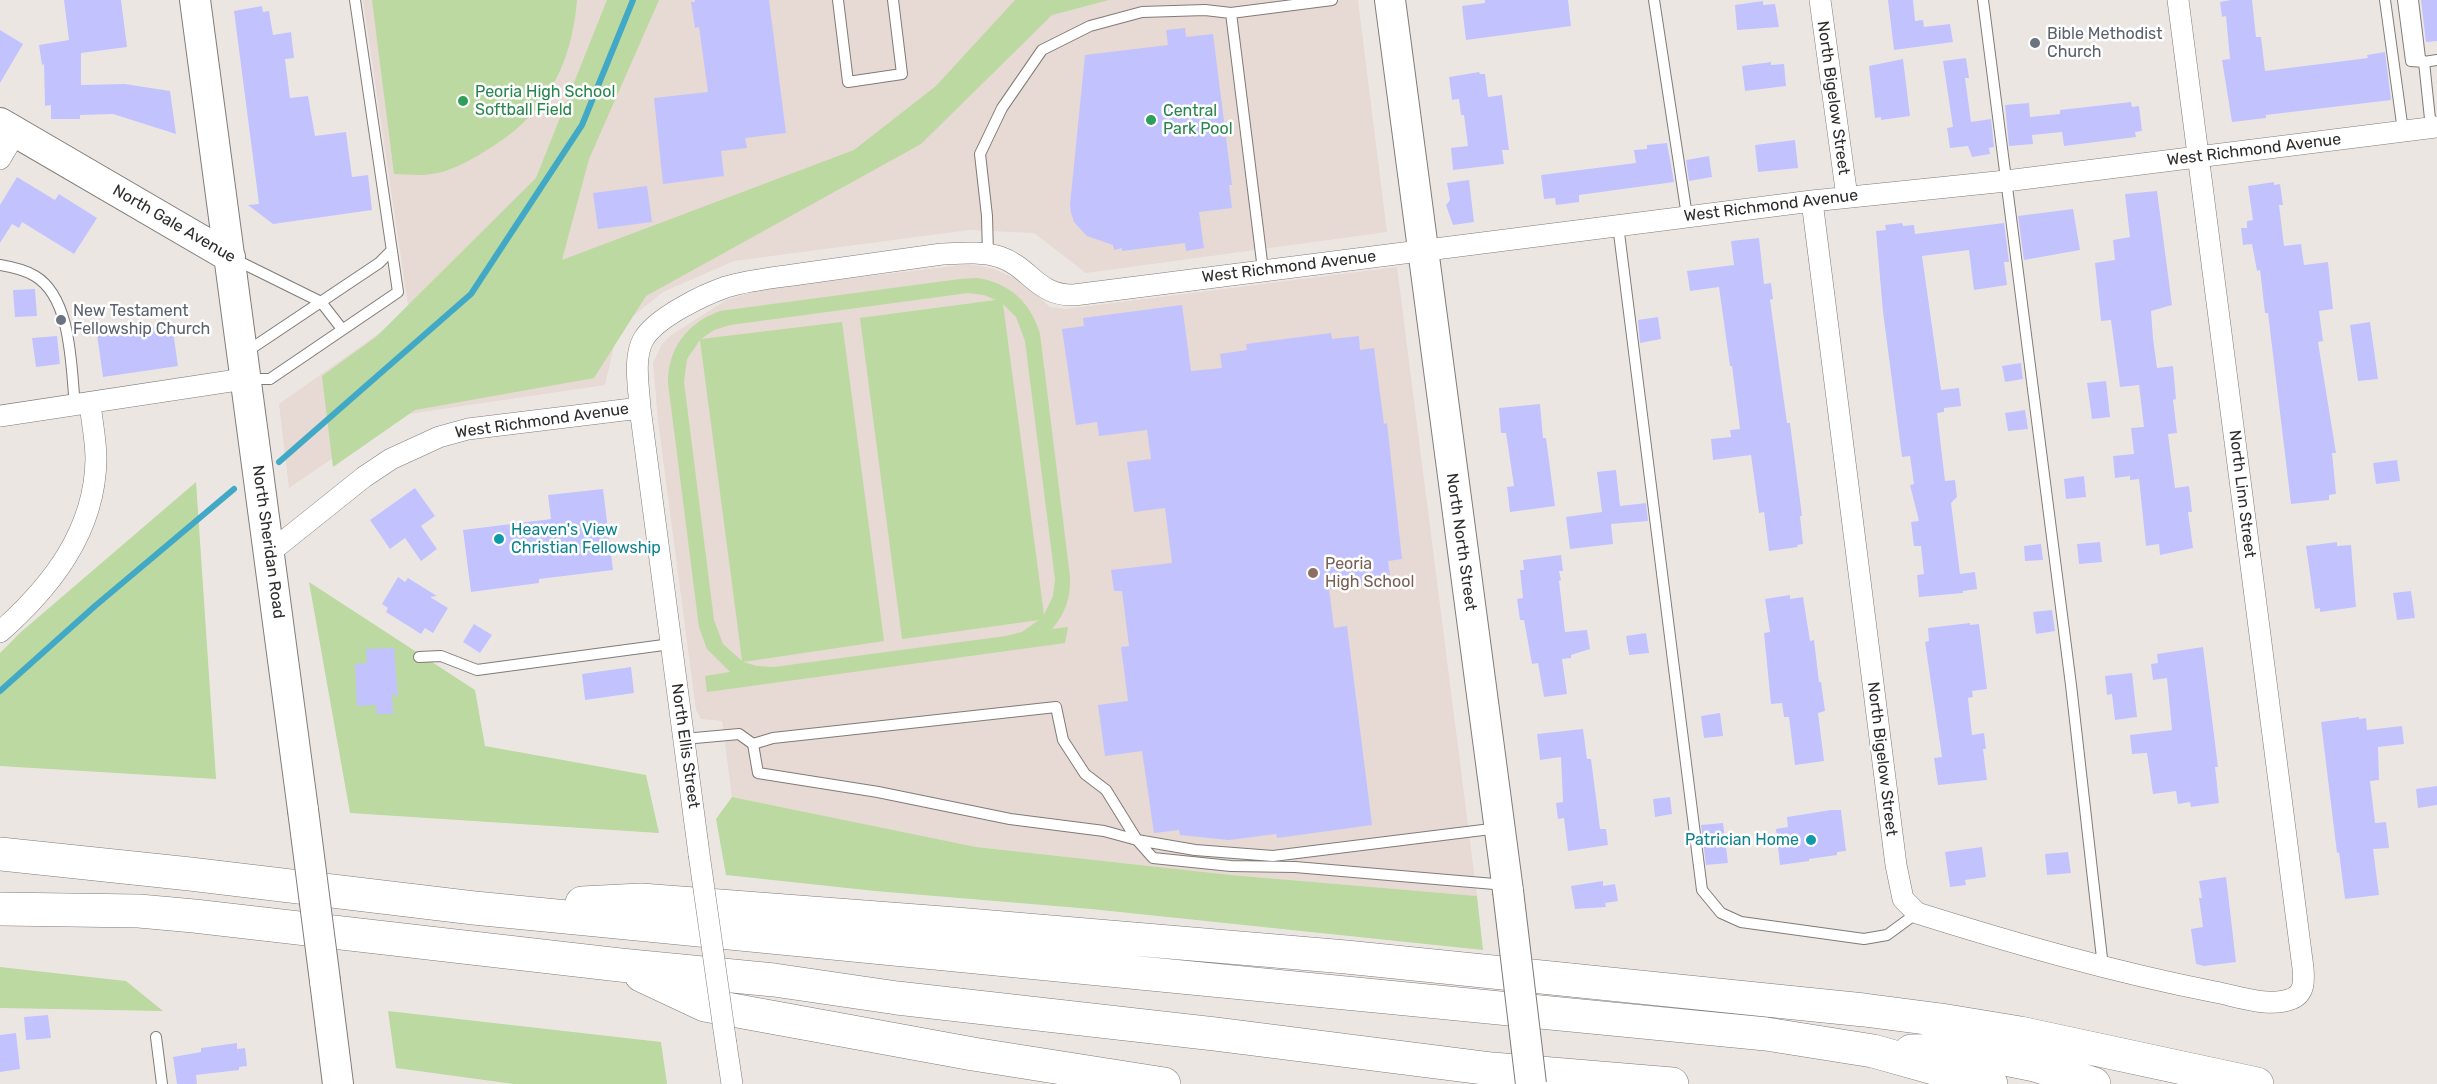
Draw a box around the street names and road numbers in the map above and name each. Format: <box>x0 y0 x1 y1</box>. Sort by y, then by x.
street label: North Bigelow Street <box>1813 20 1853 176</box>
street label: West Richmond Avenue <box>2166 130 2342 170</box>
street label: North Gale Avenue <box>109 181 239 267</box>
street label: West Richmond Avenue <box>1683 186 1859 226</box>
street label: West Richmond Avenue <box>1201 247 1377 287</box>
street label: West Richmond Avenue <box>454 399 630 443</box>
street label: North Linn Street <box>2225 429 2259 559</box>
street label: North Sheridan Road <box>248 464 288 620</box>
street label: North North Street <box>1442 472 1480 612</box>
street label: North Bigelow Street <box>1863 681 1901 837</box>
street label: North Ellis Street <box>667 682 703 810</box>

